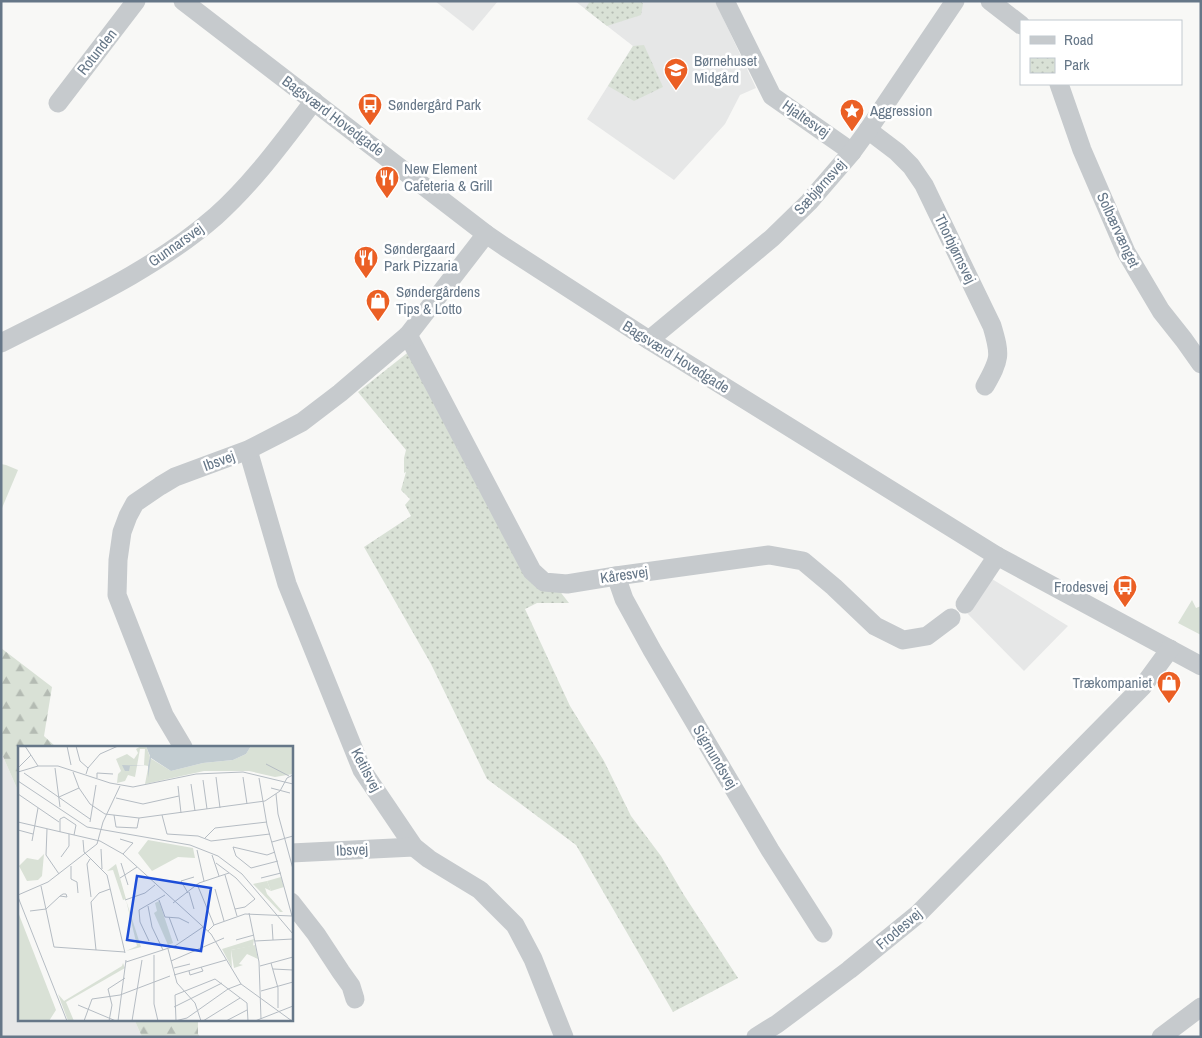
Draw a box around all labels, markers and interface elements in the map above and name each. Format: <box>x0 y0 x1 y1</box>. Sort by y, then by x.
legend <box>1020 20 1182 85</box>
street label: Rotunden <box>72 24 121 79</box>
text: Road <box>1064 29 1093 50</box>
place label: Børnehuset Midgård <box>694 50 757 88</box>
text: Park <box>1064 54 1090 75</box>
school or university icon: Børnehuset Midgård <box>663 57 689 91</box>
street label: Bagsværd Hovedgade <box>278 70 389 161</box>
bus stop icon: Søndergård Park <box>357 92 383 126</box>
place label: Søndergård Park <box>388 94 482 115</box>
street label: Hjaltesvej <box>778 95 834 142</box>
place icon: Aggression <box>839 98 865 132</box>
place label: Aggression <box>869 100 932 121</box>
street label: Sæbjørnsvej <box>789 154 850 219</box>
place label: New Element Cafeteria & Grill <box>404 158 492 196</box>
restaurant icon: New Element Cafeteria & Grill <box>374 165 400 199</box>
street label: Solbærvænget <box>1092 189 1145 271</box>
street label: Thorbjørnsvej <box>930 211 981 287</box>
street label: Gunnarsvej <box>144 218 208 271</box>
place label: Søndergaard Park Pizzaria <box>384 238 458 276</box>
restaurant icon: Søndergaard Park Pizzaria <box>353 245 379 279</box>
place label: Søndergårdens Tips & Lotto <box>396 281 480 319</box>
shop icon: Søndergårdens Tips & Lotto <box>365 288 391 322</box>
street label: Bagsværd Hovedgade <box>619 315 734 398</box>
street label: Ibsvej <box>200 445 238 476</box>
street label: Kåresvej <box>599 561 649 588</box>
bus stop icon: Frodesvej <box>1112 574 1138 608</box>
place label: Frodesvej <box>1054 576 1108 597</box>
shop icon: Trækompaniet <box>1156 670 1182 704</box>
place label: Trækompaniet <box>1072 672 1153 693</box>
street label: Sigmundsvej <box>688 721 743 793</box>
street label: Ketilsvej <box>346 744 387 795</box>
inset map <box>18 746 292 1020</box>
street label: Ibsvej <box>335 838 369 861</box>
street label: Frodesvej <box>871 903 926 954</box>

